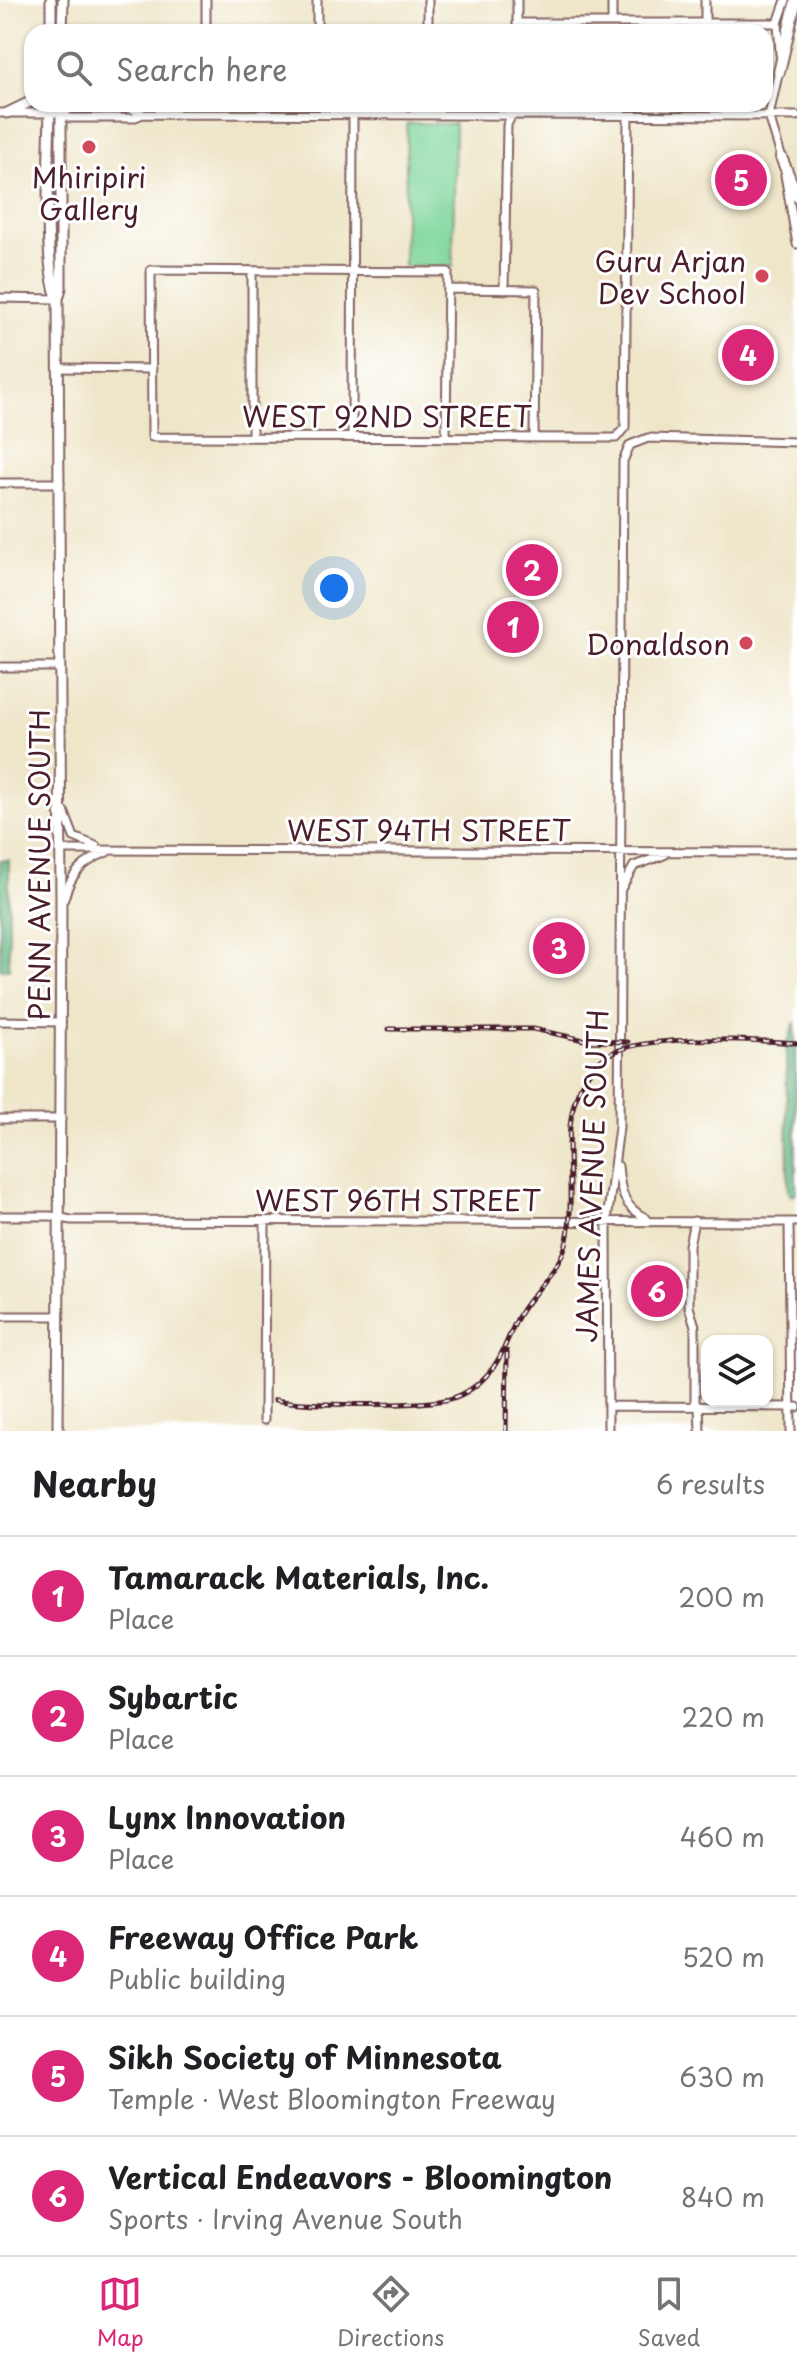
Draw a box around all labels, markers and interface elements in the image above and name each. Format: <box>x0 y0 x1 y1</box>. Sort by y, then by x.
search box <box>24 24 773 112</box>
icon: search <box>52 46 96 90</box>
text: Search here <box>116 46 288 91</box>
marker: Mhiripiri Gallery <box>80 138 98 156</box>
pin: 5 <box>715 150 767 210</box>
place label: Mhiripiri Gallery <box>32 155 146 230</box>
place label: Guru Arjan Dev School <box>594 239 746 314</box>
marker: Guru Arjan Dev School <box>753 267 771 285</box>
pin: 4 <box>722 325 774 385</box>
street label: WEST 92ND STREET <box>242 394 533 437</box>
pin: 2 <box>506 540 558 600</box>
your location <box>314 568 354 608</box>
pin: 1 <box>487 597 539 657</box>
place label: Donaldson <box>586 622 730 665</box>
marker: Donaldson <box>737 634 755 652</box>
street label: PENN AVENUE SOUTH <box>17 709 60 1021</box>
street label: WEST 94TH STREET <box>287 808 572 851</box>
pin: 3 <box>533 918 585 978</box>
street label: JAMES AVENUE SOUTH <box>564 1009 618 1343</box>
street label: WEST 96TH STREET <box>255 1178 542 1221</box>
pin: 6 <box>631 1261 683 1321</box>
map controls <box>701 1335 773 1407</box>
button: layers <box>701 1335 773 1407</box>
text: Nearby <box>32 1457 157 1509</box>
text: 6 results <box>656 1464 765 1503</box>
text: Tamarack Materials, Inc. <box>108 1554 489 1599</box>
text: 1 <box>52 1577 64 1616</box>
text: 200 m <box>678 1577 765 1616</box>
text: Place <box>108 1599 174 1638</box>
text: Sybartic <box>108 1674 238 1719</box>
text: 2 <box>49 1697 67 1736</box>
text: 220 m <box>681 1697 765 1736</box>
text: Place <box>108 1719 174 1758</box>
text: Lynx Innovation <box>108 1794 346 1839</box>
text: 3 <box>49 1817 67 1856</box>
text: 460 m <box>680 1817 765 1856</box>
text: Place <box>108 1839 174 1878</box>
text: Freeway Office Park <box>108 1914 418 1959</box>
text: 4 <box>49 1937 67 1976</box>
text: 520 m <box>682 1937 765 1976</box>
text: Public building <box>108 1959 286 1998</box>
text: Sikh Society of Minnesota <box>108 2034 502 2079</box>
text: 5 <box>50 2057 66 2096</box>
text: 630 m <box>679 2057 765 2096</box>
text: Temple · West Bloomington Freeway <box>108 2079 556 2118</box>
text: Vertical Endeavors - Bloomington <box>108 2154 612 2199</box>
text: 6 <box>49 2177 67 2216</box>
text: 840 m <box>681 2177 765 2216</box>
text: Sports · Irving Avenue South <box>108 2199 463 2238</box>
tab: Map <box>97 2272 144 2353</box>
tab: Directions <box>337 2272 444 2353</box>
tab: Saved <box>638 2272 700 2353</box>

